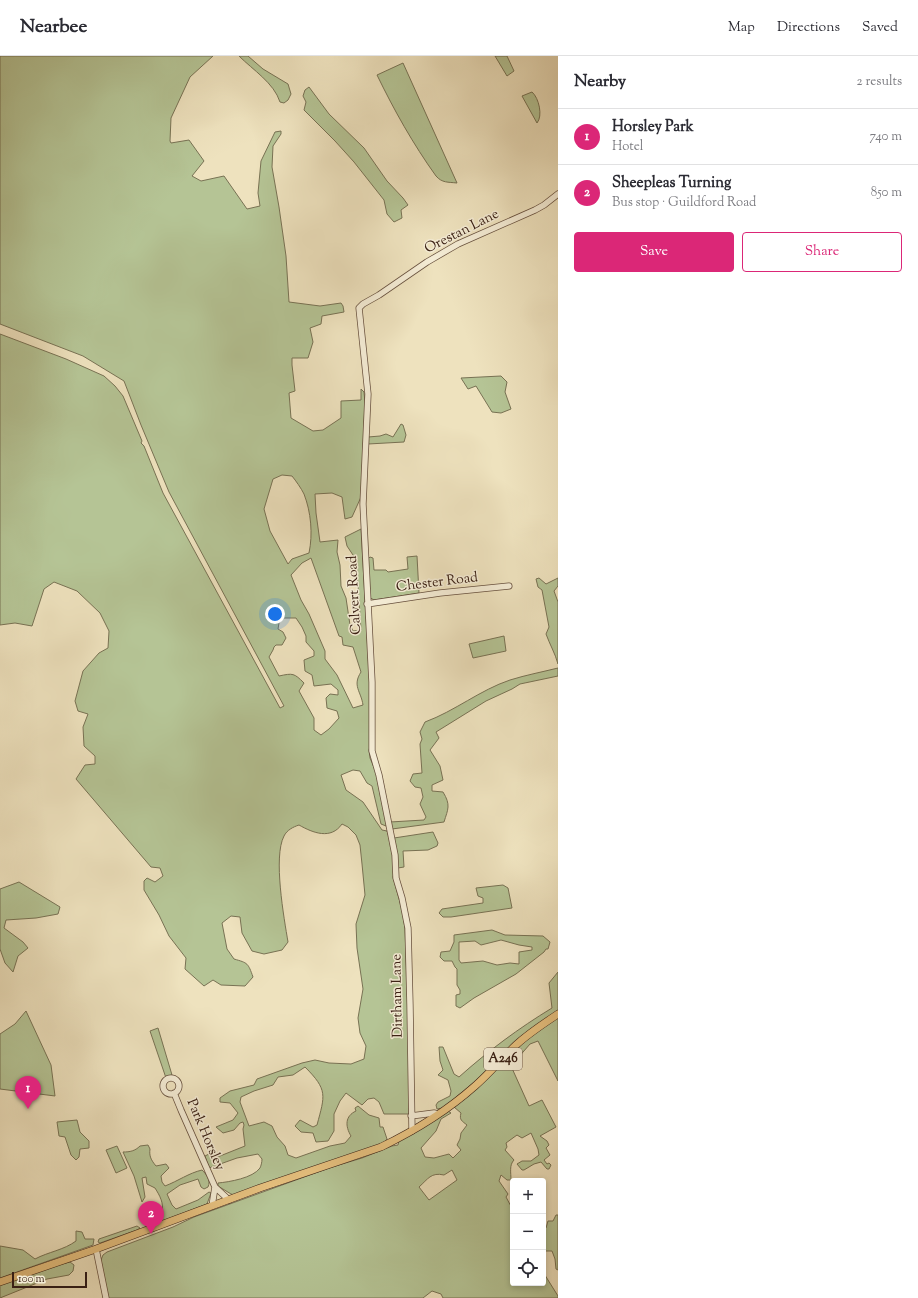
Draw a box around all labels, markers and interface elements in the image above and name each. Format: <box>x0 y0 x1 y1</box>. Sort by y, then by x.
text: Nearbee <box>20 14 87 41</box>
text: Map <box>728 18 755 38</box>
text: Directions <box>777 18 840 38</box>
text: Saved <box>862 18 898 38</box>
text: Nearby <box>574 70 626 94</box>
text: 2 results <box>857 73 902 91</box>
text: Horsley Park <box>612 117 694 138</box>
text: 1 <box>585 128 589 146</box>
text: 740 m <box>870 128 902 146</box>
text: Hotel <box>612 138 643 156</box>
text: Sheepleas Turning <box>612 173 731 194</box>
text: 2 <box>584 184 590 202</box>
text: 850 m <box>871 184 902 202</box>
text: Bus stop · Guildford Road <box>612 194 756 212</box>
street label: Orestan Lane <box>421 205 503 259</box>
button: Save <box>574 232 734 272</box>
button: Share <box>742 232 902 272</box>
street label: Calvert Road <box>343 555 367 635</box>
street label: Chester Road <box>395 568 479 598</box>
your location <box>265 604 285 624</box>
street label: Dirtham Lane <box>387 954 409 1038</box>
road number: A246 <box>484 1048 522 1070</box>
pin: 1 <box>15 1076 41 1109</box>
street label: Park Horsley <box>181 1096 229 1174</box>
map controls <box>510 1178 546 1286</box>
button: + <box>510 1178 546 1214</box>
pin: 2 <box>138 1201 164 1234</box>
button: − <box>510 1214 546 1250</box>
button: locate <box>510 1250 546 1286</box>
scale bar <box>12 1270 87 1289</box>
text: 100 m <box>18 1271 45 1287</box>

